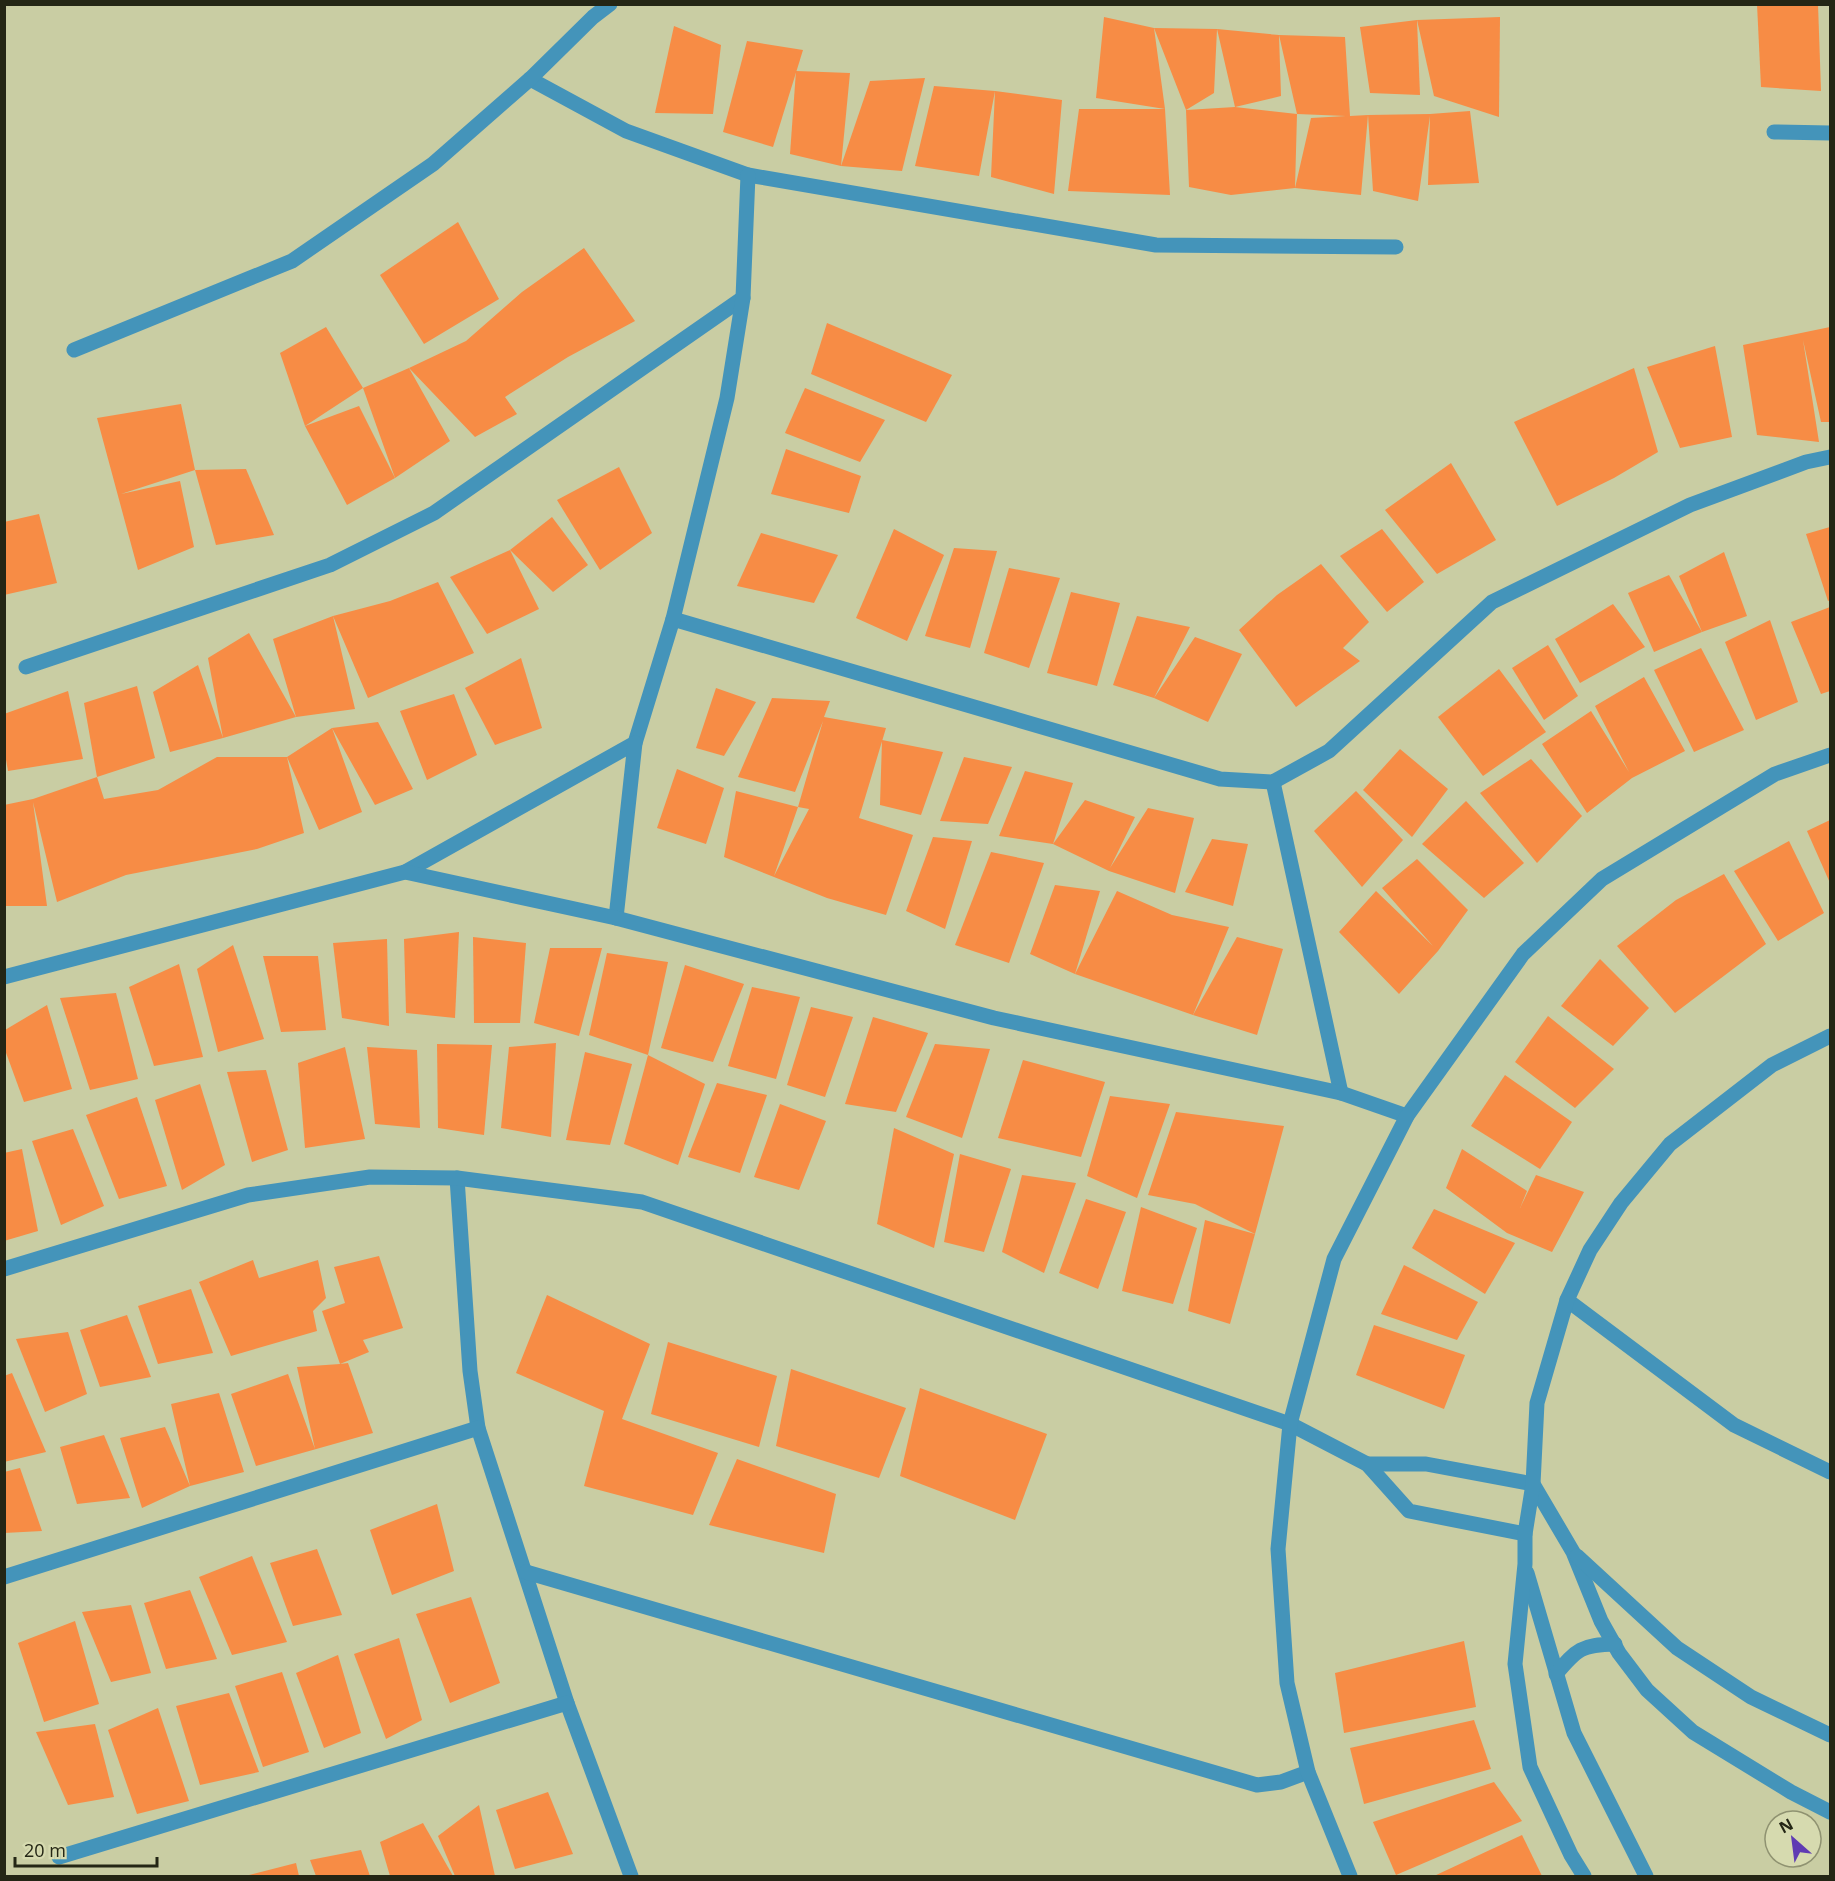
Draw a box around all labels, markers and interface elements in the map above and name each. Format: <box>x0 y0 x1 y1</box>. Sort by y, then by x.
north arrow <box>1763 1809 1823 1869</box>
text: N <box>1775 1813 1797 1839</box>
scale bar <box>15 1830 158 1868</box>
text: 20 m <box>24 1838 66 1862</box>

